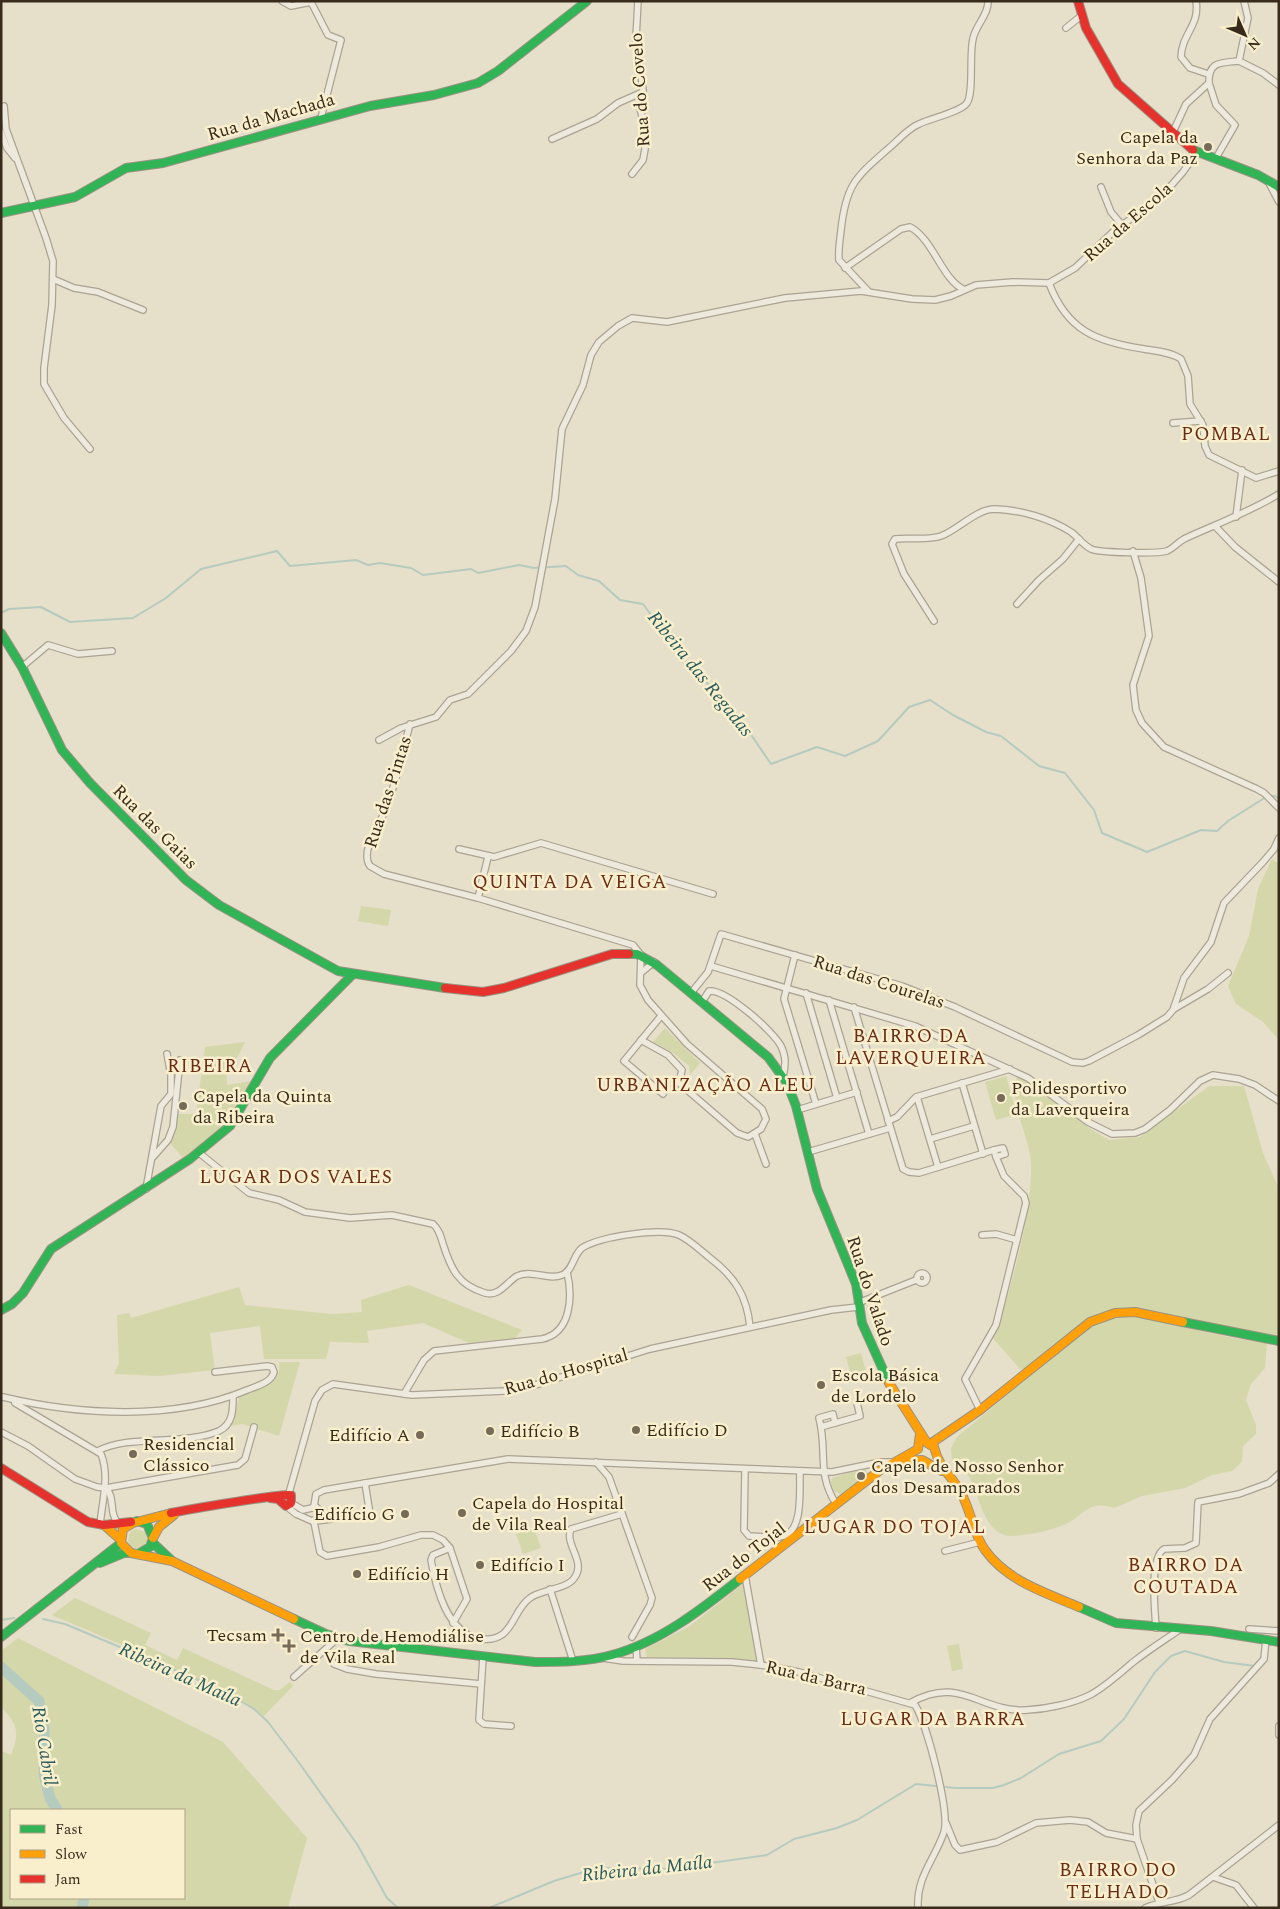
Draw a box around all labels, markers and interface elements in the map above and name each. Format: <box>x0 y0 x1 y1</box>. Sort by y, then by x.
north arrow <box>1220 10 1270 60</box>
street label: Rua do Covelo <box>623 32 657 148</box>
text: N <box>1242 32 1265 55</box>
street label: Rua da Machada <box>204 86 338 148</box>
place label: Capela da Senhora da Paz <box>1076 124 1198 172</box>
marker: Capela da Senhora da Paz <box>1202 141 1214 153</box>
street label: Rua da Escola <box>1077 175 1179 268</box>
district label: POMBAL <box>1181 420 1271 449</box>
water label: Ribeira das Regadas <box>640 605 760 744</box>
street label: Rua das Pintas <box>357 732 419 852</box>
street label: Rua das Gaias <box>106 778 204 876</box>
district label: QUINTA DA VEIGA <box>473 868 667 897</box>
street label: Rua das Courelas <box>810 948 948 1016</box>
district label: BAIRRO DA LAVERQUEIRA <box>835 1022 987 1073</box>
district label: RIBEIRA <box>167 1052 253 1081</box>
district label: URBANIZAÇÃO ALEU <box>596 1071 816 1100</box>
place label: Polidesportivo da Laverqueira <box>1011 1075 1130 1123</box>
place label: Capela da Quinta da Ribeira <box>193 1083 332 1131</box>
marker: Polidesportivo da Laverqueira <box>995 1092 1007 1104</box>
marker: Capela da Quinta da Ribeira <box>177 1100 189 1112</box>
district label: LUGAR DOS VALES <box>199 1163 393 1192</box>
street label: Rua do Valado <box>839 1232 901 1350</box>
street label: Rua do Hospital <box>501 1341 631 1403</box>
place label: Escola Básica de Lordelo <box>831 1362 939 1410</box>
marker: Escola Básica de Lordelo <box>815 1379 827 1391</box>
place label: Edifício D <box>646 1417 728 1444</box>
place label: Edifício B <box>500 1418 580 1445</box>
place label: Edifício A <box>329 1422 410 1449</box>
marker: Edifício D <box>630 1424 642 1436</box>
marker: Edifício B <box>484 1425 496 1437</box>
marker: Edifício A <box>414 1429 426 1441</box>
place label: Residencial Clássico <box>143 1431 235 1479</box>
marker: Residencial Clássico <box>127 1448 139 1460</box>
place label: Capela de Nosso Senhor dos Desamparados <box>871 1453 1064 1501</box>
marker: Capela de Nosso Senhor dos Desamparados <box>855 1470 867 1482</box>
place label: Capela do Hospital de Vila Real <box>472 1490 624 1538</box>
place label: Edifício G <box>313 1501 395 1528</box>
marker: Capela do Hospital de Vila Real <box>456 1507 468 1519</box>
marker: Edifício G <box>399 1508 411 1520</box>
district label: LUGAR DO TOJAL <box>804 1513 986 1542</box>
street label: Rua do Tojal <box>696 1516 792 1598</box>
district label: BAIRRO DA COUTADA <box>1128 1551 1244 1602</box>
place label: Edifício I <box>490 1552 565 1579</box>
marker: Edifício I <box>474 1559 486 1571</box>
place label: Edifício H <box>367 1561 449 1588</box>
marker: Edifício H <box>351 1568 363 1580</box>
place label: Tecsam <box>206 1622 267 1649</box>
place label: Centro de Hemodiálise de Vila Real <box>300 1623 484 1671</box>
marker: Tecsam <box>271 1628 285 1642</box>
water label: Ribeira da Maíla <box>114 1635 246 1715</box>
marker: Centro de Hemodiálise de Vila Real <box>282 1639 296 1653</box>
street label: Rua da Barra <box>763 1653 869 1703</box>
water label: Rio Cabril <box>23 1704 65 1788</box>
district label: LUGAR DA BARRA <box>840 1705 1026 1734</box>
legend <box>10 1809 185 1899</box>
text: Fast <box>55 1818 83 1841</box>
text: Slow <box>55 1843 87 1866</box>
water label: Ribeira da Maíla <box>580 1848 714 1890</box>
district label: BAIRRO DO TELHADO <box>1059 1856 1177 1907</box>
text: Jam <box>55 1868 81 1891</box>

